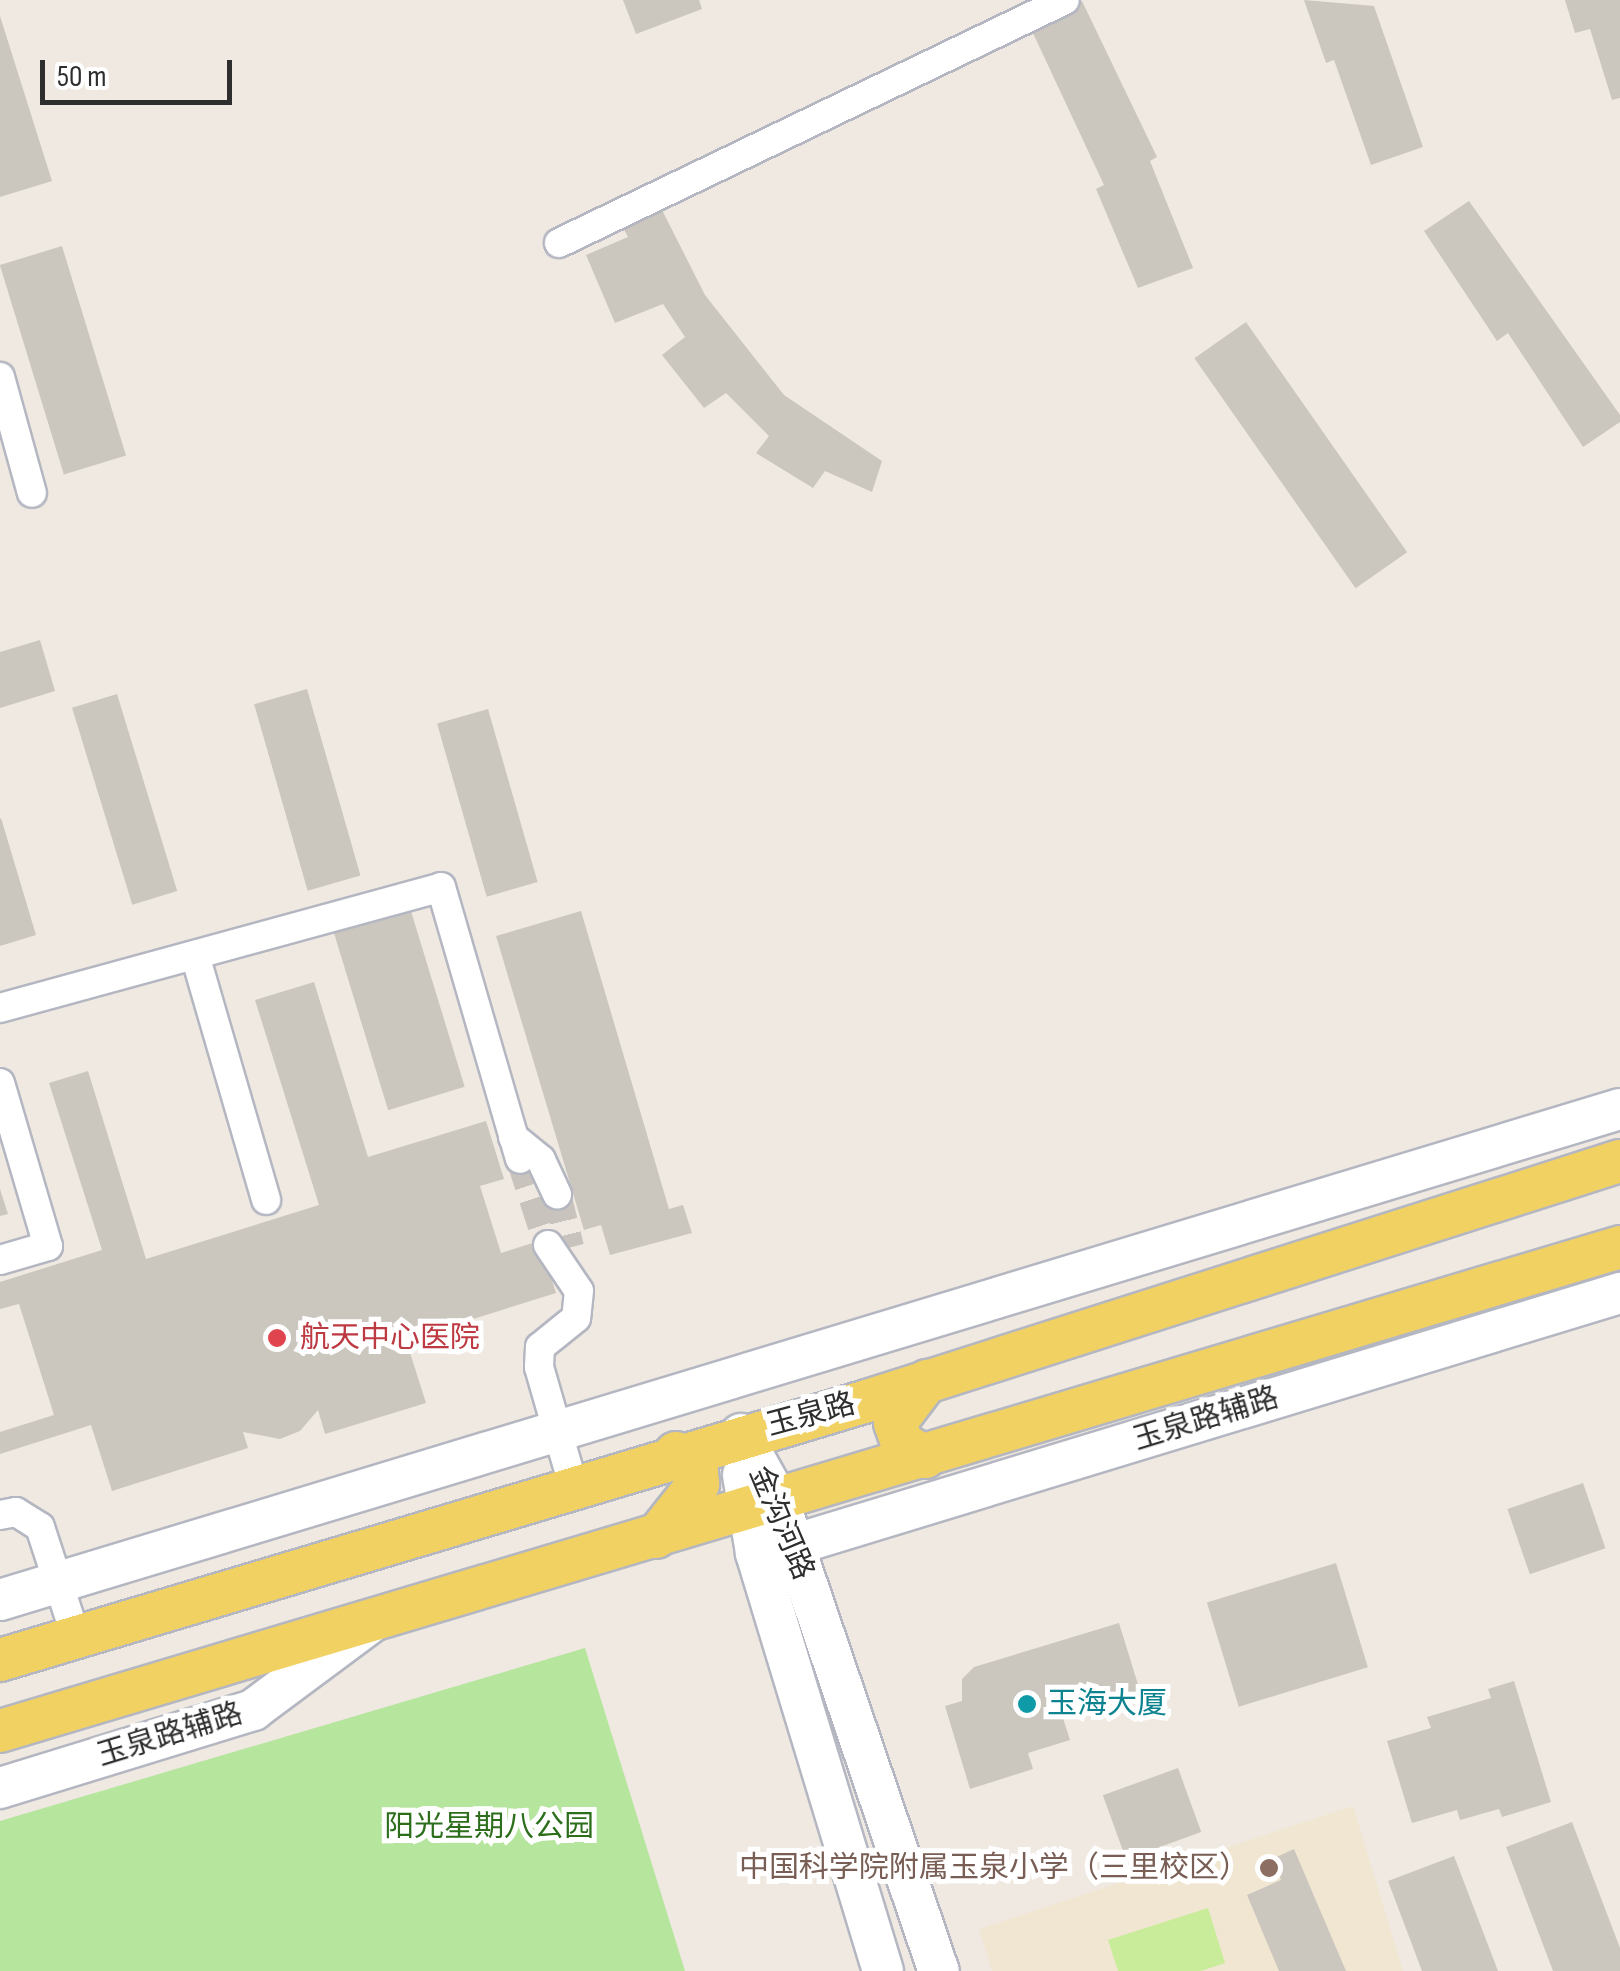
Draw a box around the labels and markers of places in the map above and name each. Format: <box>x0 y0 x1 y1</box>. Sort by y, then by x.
place label: 航天中心医院 <box>300 1320 480 1356</box>
marker: 航天中心医院 <box>264 1325 290 1351</box>
place label: 玉海大厦 <box>1047 1686 1167 1722</box>
marker: 玉海大厦 <box>1016 1693 1038 1715</box>
place label: 中国科学院附属玉泉小学（三里校区） <box>739 1850 1249 1886</box>
marker: 中国科学院附属玉泉小学（三里校区） <box>1258 1857 1280 1879</box>

